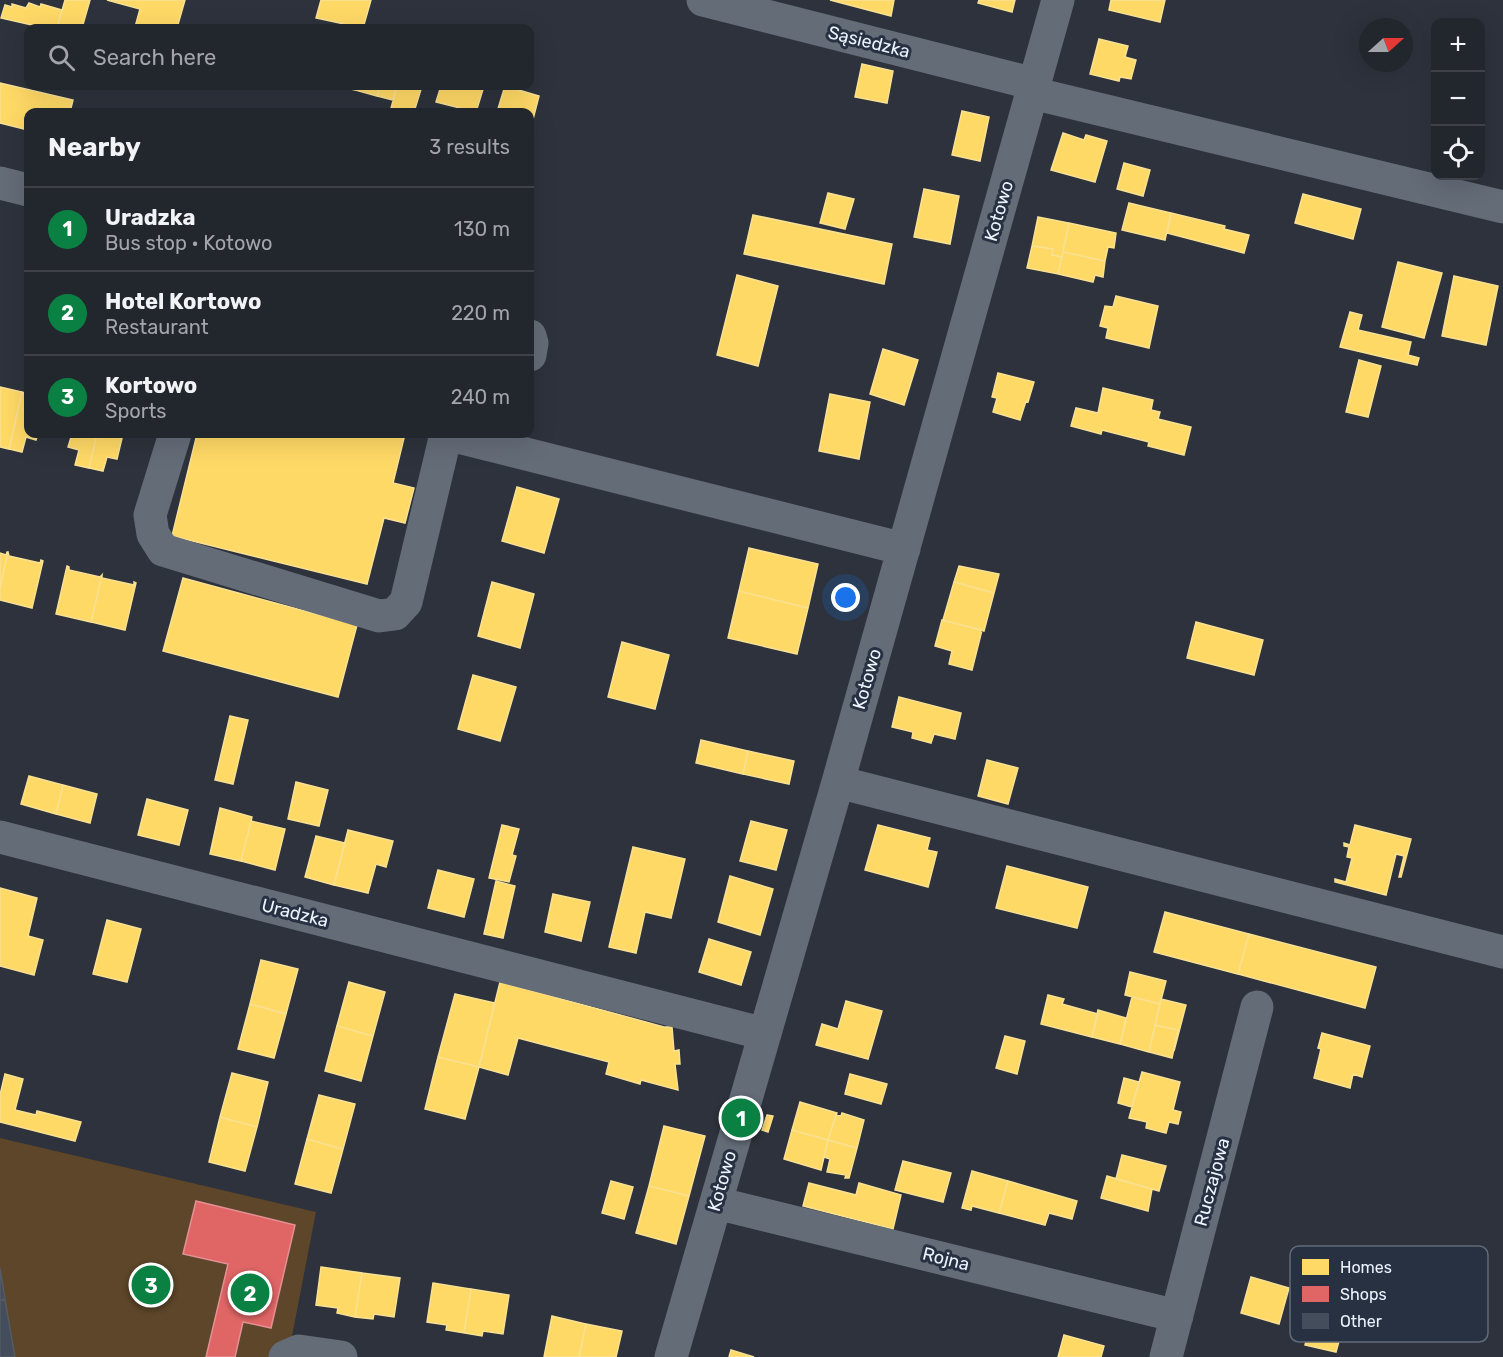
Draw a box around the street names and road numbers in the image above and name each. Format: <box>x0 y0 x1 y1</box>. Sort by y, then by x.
street label: Sąsiedzka <box>826 21 912 63</box>
street label: Kotowo <box>980 178 1018 244</box>
street label: Kotowo <box>848 646 886 712</box>
street label: Uradzka <box>259 894 331 932</box>
street label: Ruczajowa <box>1190 1135 1234 1229</box>
street label: Kotowo <box>703 1148 741 1214</box>
street label: Rojna <box>920 1243 972 1275</box>

